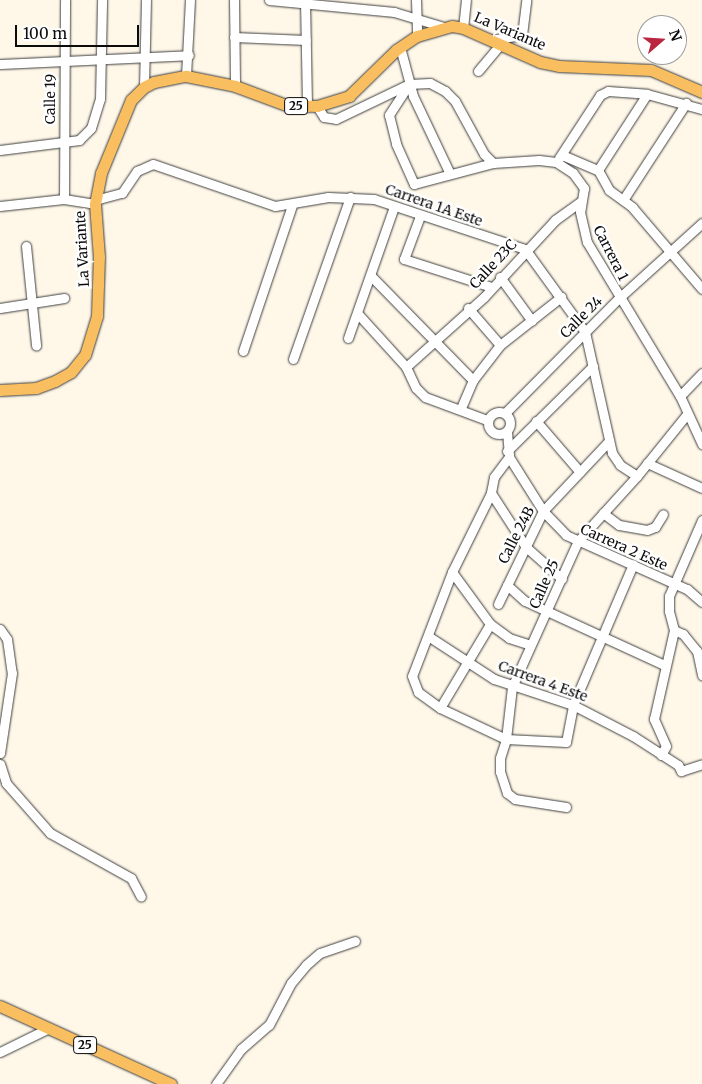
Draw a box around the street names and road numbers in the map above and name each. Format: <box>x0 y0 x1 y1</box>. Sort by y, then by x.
street label: La Variante <box>472 8 548 54</box>
street label: Calle 19 <box>42 74 58 124</box>
road number: 25 <box>284 96 308 115</box>
street label: Carrera 1A Este <box>383 181 485 229</box>
street label: La Variante <box>72 211 92 287</box>
street label: Carrera 1 <box>590 223 632 283</box>
street label: Calle 23C <box>466 236 520 292</box>
street label: Calle 24 <box>556 292 606 342</box>
street label: Calle 24B <box>495 504 537 566</box>
street label: Carrera 2 Este <box>578 520 670 574</box>
street label: Calle 25 <box>526 557 562 611</box>
street label: Carrera 4 Este <box>496 657 590 705</box>
road number: 25 <box>72 1036 98 1054</box>

